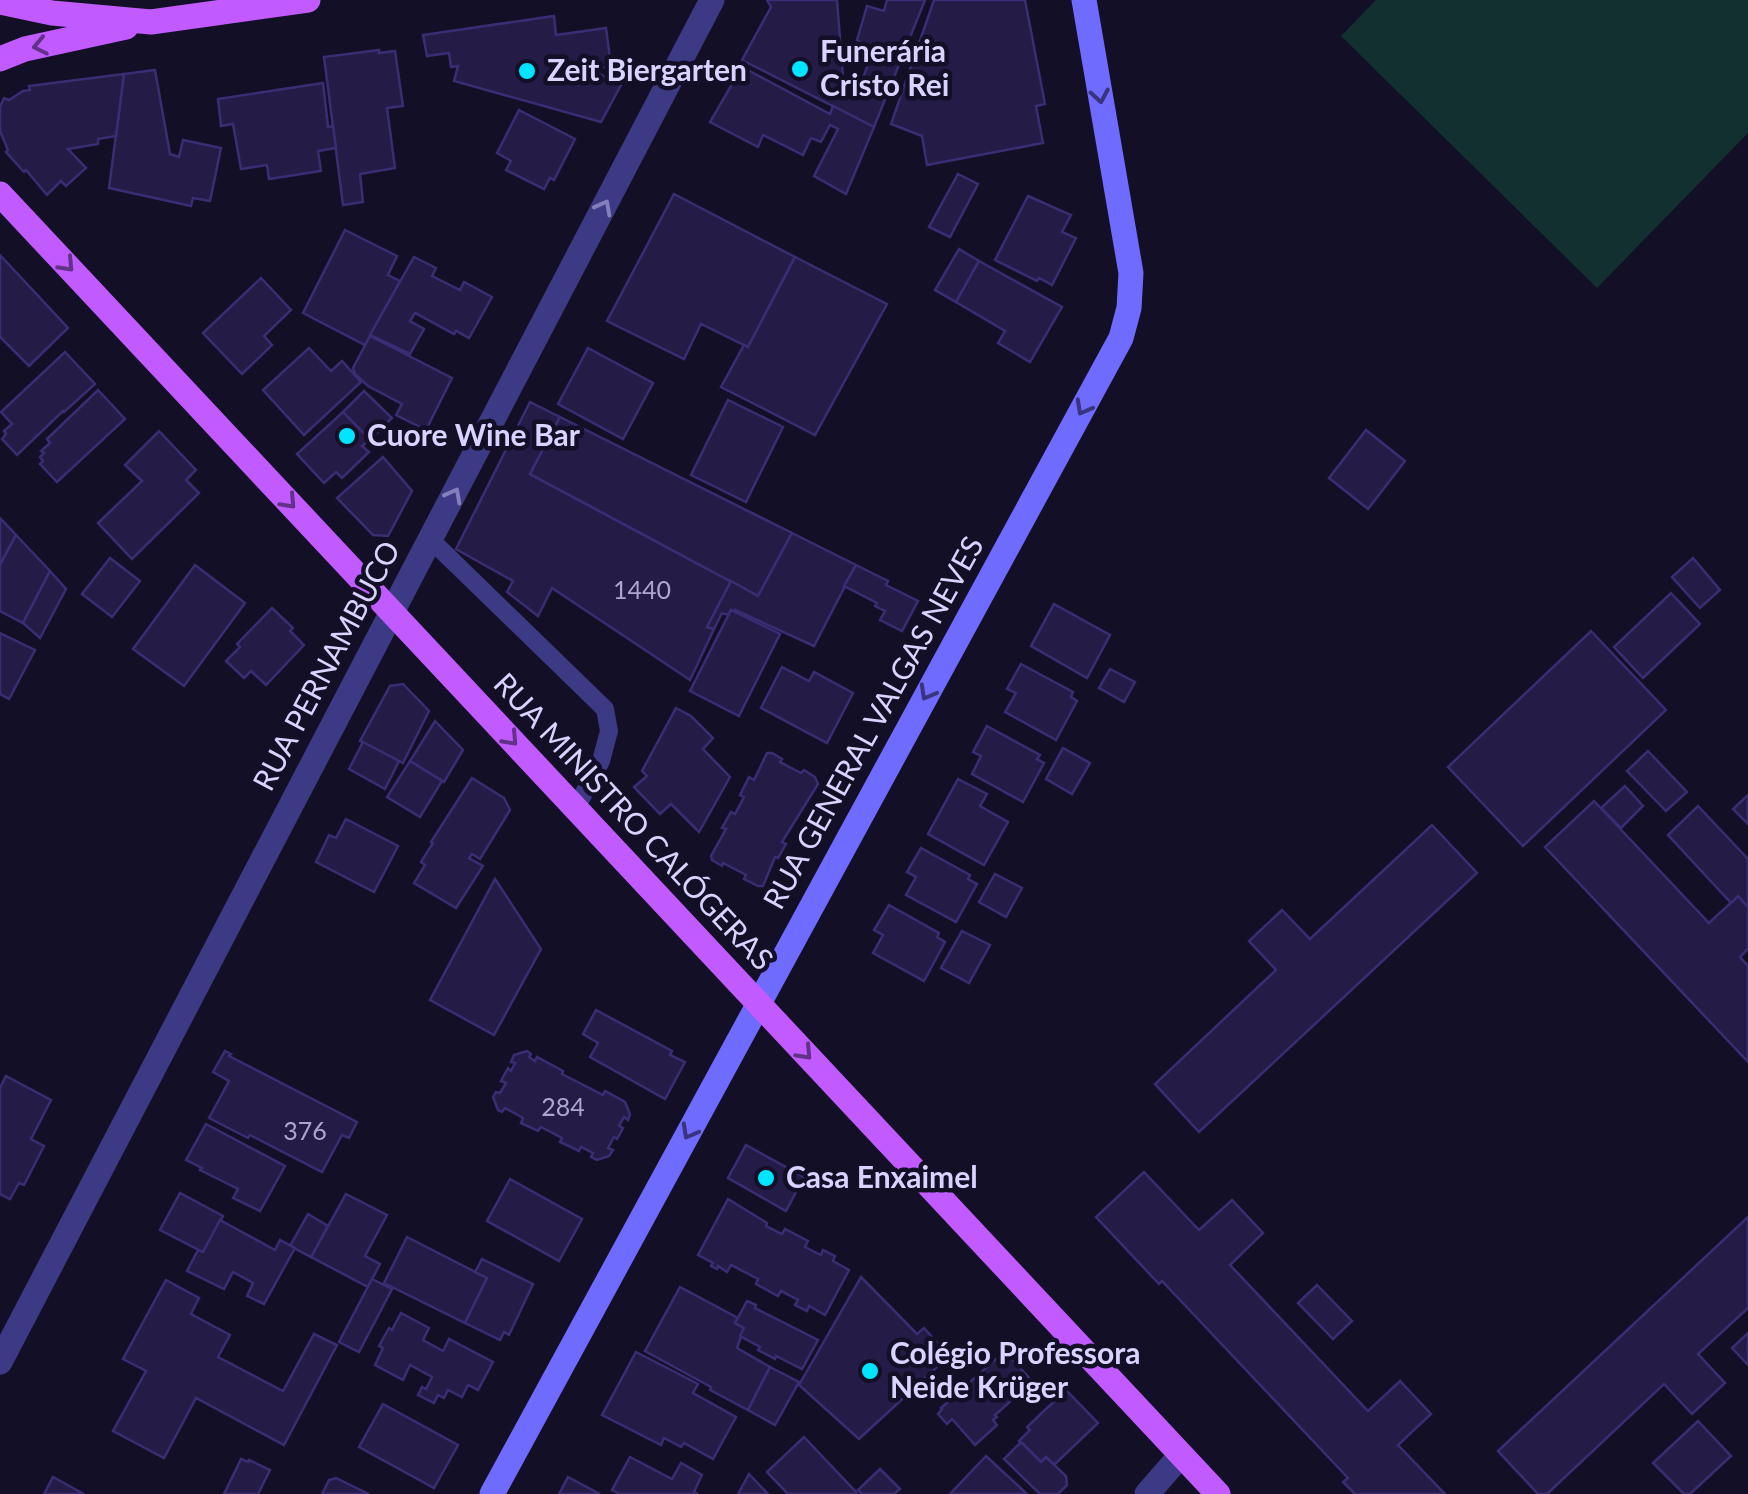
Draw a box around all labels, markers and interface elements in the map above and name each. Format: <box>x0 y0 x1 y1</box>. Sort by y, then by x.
place label: Funerária Cristo Rei <box>820 32 949 102</box>
one-way arrow <box>32 34 49 55</box>
place label: Zeit Biergarten <box>547 51 747 87</box>
marker: Funerária Cristo Rei <box>789 58 811 80</box>
marker: Zeit Biergarten <box>516 60 538 82</box>
one-way arrow <box>1089 88 1110 104</box>
one-way arrow <box>592 199 611 217</box>
one-way arrow <box>55 253 73 272</box>
one-way arrow <box>1075 397 1095 415</box>
place label: Cuore Wine Bar <box>367 416 581 452</box>
marker: Cuore Wine Bar <box>336 425 358 447</box>
one-way arrow <box>441 487 461 505</box>
one-way arrow <box>277 490 295 509</box>
street label: RUA GENERAL VALGAS NEVES <box>755 529 990 915</box>
street label: RUA PERNAMBUCO <box>244 534 406 796</box>
house number: 1440 <box>613 574 671 604</box>
street label: RUA MINISTRO CALÓGERAS <box>487 665 781 976</box>
one-way arrow <box>920 682 940 700</box>
one-way arrow <box>499 728 517 746</box>
one-way arrow <box>793 1041 811 1060</box>
house number: 284 <box>541 1091 585 1121</box>
house number: 376 <box>283 1115 327 1145</box>
one-way arrow <box>681 1122 701 1140</box>
place label: Casa Enxaimel <box>786 1158 978 1194</box>
marker: Casa Enxaimel <box>755 1167 777 1189</box>
place label: Colégio Professora Neide Krüger <box>890 1334 1140 1404</box>
marker: Colégio Professora Neide Krüger <box>859 1360 881 1382</box>

